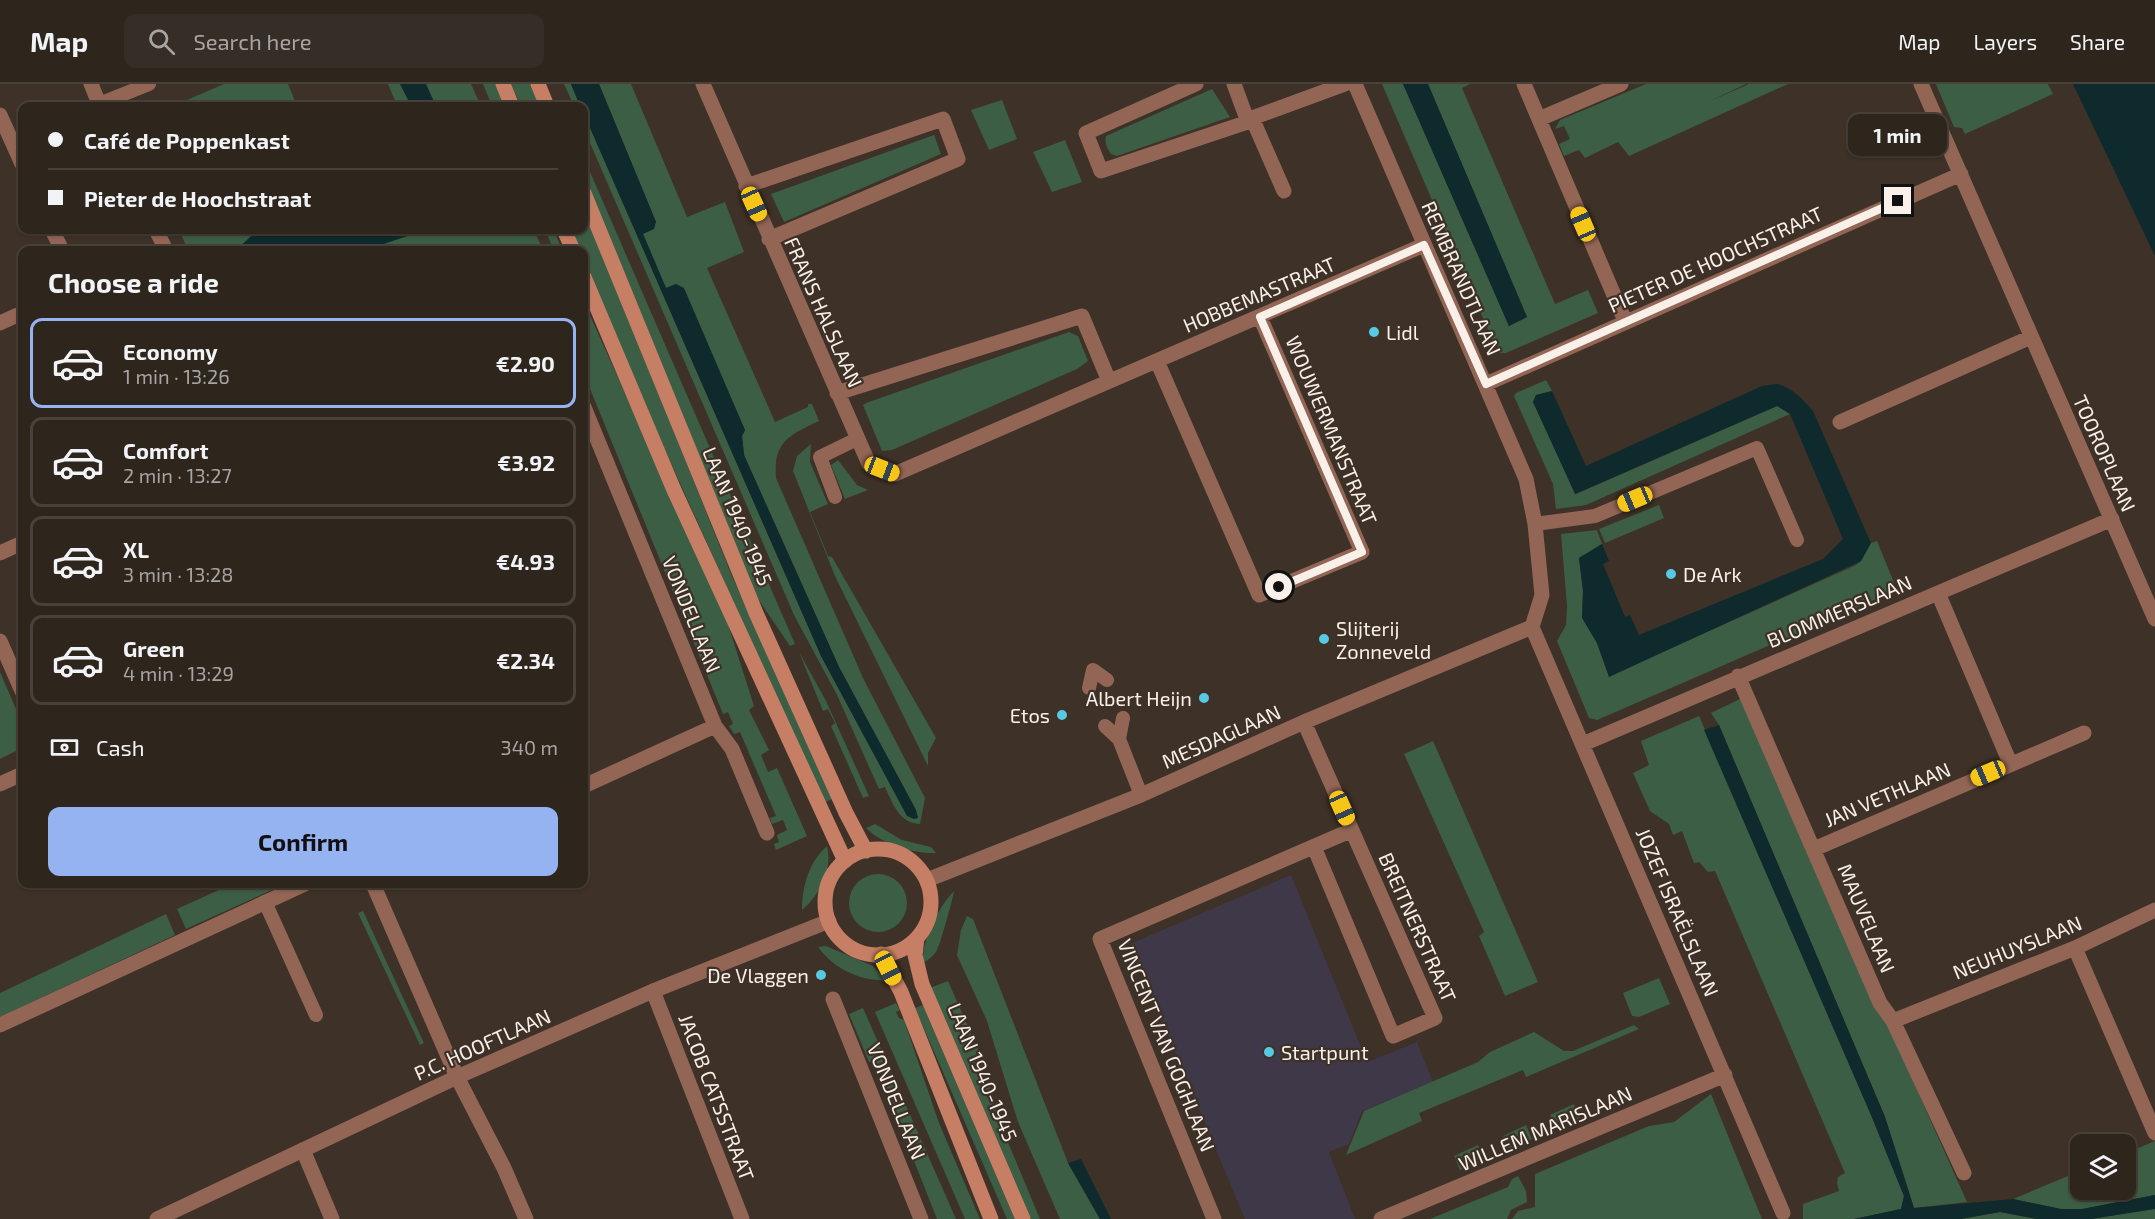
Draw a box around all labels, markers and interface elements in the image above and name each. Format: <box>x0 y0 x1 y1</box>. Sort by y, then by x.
search box <box>124 14 544 68</box>
text: Map <box>30 24 88 58</box>
icon: search <box>145 25 178 58</box>
text: Search here <box>193 28 312 54</box>
text: Map <box>1898 29 1940 54</box>
text: Layers <box>1973 29 2037 54</box>
text: Share <box>2070 29 2125 54</box>
callout: 1 min <box>1848 114 1948 156</box>
text: 1 min <box>1873 123 1922 147</box>
text: Café de Poppenkast <box>84 127 290 153</box>
car <box>738 184 770 224</box>
text: Pieter de Hoochstraat <box>84 185 311 211</box>
route end <box>1884 187 1911 214</box>
street label: REMBRANDTLAAN <box>1417 197 1507 359</box>
street label: PIETER DE HOOCHSTRAAT <box>1604 201 1826 317</box>
car <box>1568 204 1598 244</box>
street label: FRANS HALSLAAN <box>780 233 868 391</box>
street label: HOBBEMASTRAAT <box>1179 251 1339 337</box>
text: Choose a ride <box>48 266 219 298</box>
place label: Lidl <box>1386 320 1419 344</box>
marker: Lidl <box>1367 325 1381 339</box>
street label: WOUWERMANSTRAAT <box>1281 332 1383 528</box>
icon: car <box>51 336 105 390</box>
text: Economy <box>123 338 218 364</box>
text: €2.90 <box>496 350 555 376</box>
text: 1 min · 13:26 <box>123 364 230 388</box>
street label: TOOROPLAAN <box>2069 391 2141 515</box>
icon: car <box>51 435 105 489</box>
text: Comfort <box>123 437 208 463</box>
street label: LAAN 1940-1945 <box>698 443 778 589</box>
text: €3.92 <box>497 449 555 475</box>
car <box>862 454 902 484</box>
text: 2 min · 13:27 <box>123 463 232 487</box>
car <box>1615 484 1655 514</box>
icon: car <box>51 534 105 588</box>
text: XL <box>123 536 149 562</box>
text: €4.93 <box>496 548 555 574</box>
street label: VONDELLAAN <box>658 552 726 676</box>
text: 3 min · 13:28 <box>123 562 234 586</box>
place label: De Ark <box>1683 562 1742 586</box>
marker: De Ark <box>1664 567 1678 581</box>
street label: BLOMMERSLAAN <box>1763 570 1915 652</box>
route start <box>1265 573 1292 600</box>
place label: Slijterij Zonneveld <box>1336 616 1431 663</box>
marker: Slijterij Zonneveld <box>1317 632 1331 646</box>
icon: car <box>51 633 105 687</box>
text: Green <box>123 635 185 661</box>
text: €2.34 <box>496 647 555 673</box>
text: 4 min · 13:29 <box>123 661 234 685</box>
place label: Albert Heijn <box>1086 686 1192 710</box>
marker: Albert Heijn <box>1197 691 1211 705</box>
street label: MESDAGLAAN <box>1158 699 1284 773</box>
place label: Etos <box>1010 703 1050 727</box>
marker: Etos <box>1055 708 1069 722</box>
icon: cash <box>48 731 81 764</box>
text: Cash <box>96 734 145 760</box>
text: 340 m <box>501 735 558 759</box>
street label: JAN VETHLAAN <box>1820 757 1954 831</box>
car <box>1968 758 2008 788</box>
car <box>1326 788 1358 828</box>
button: Confirm <box>48 807 558 876</box>
street label: JOZEF ISRAËLSLAAN <box>1632 824 1724 1000</box>
street label: BREITNERSTRAAT <box>1374 849 1462 1006</box>
street label: MAUVELAAN <box>1833 860 1901 976</box>
street label: NEUHUYSLAAN <box>1949 910 2085 984</box>
street label: VINCENT VAN GOGHLAAN <box>1113 935 1221 1155</box>
car <box>872 948 904 988</box>
place label: De Vlaggen <box>707 963 809 987</box>
marker: De Vlaggen <box>814 968 828 982</box>
street label: LAAN 1940-1945 <box>943 999 1023 1145</box>
street label: P.C. HOOFTLAAN <box>410 1003 554 1085</box>
street label: JACOB CATSSTRAAT <box>674 1010 760 1184</box>
street label: VONDELLAAN <box>863 1039 931 1163</box>
place label: Startpunt <box>1281 1040 1369 1064</box>
marker: Startpunt <box>1262 1045 1276 1059</box>
street label: WILLEM MARISLAAN <box>1455 1081 1635 1175</box>
map controls <box>2070 1134 2136 1200</box>
button: layers <box>2070 1134 2136 1200</box>

